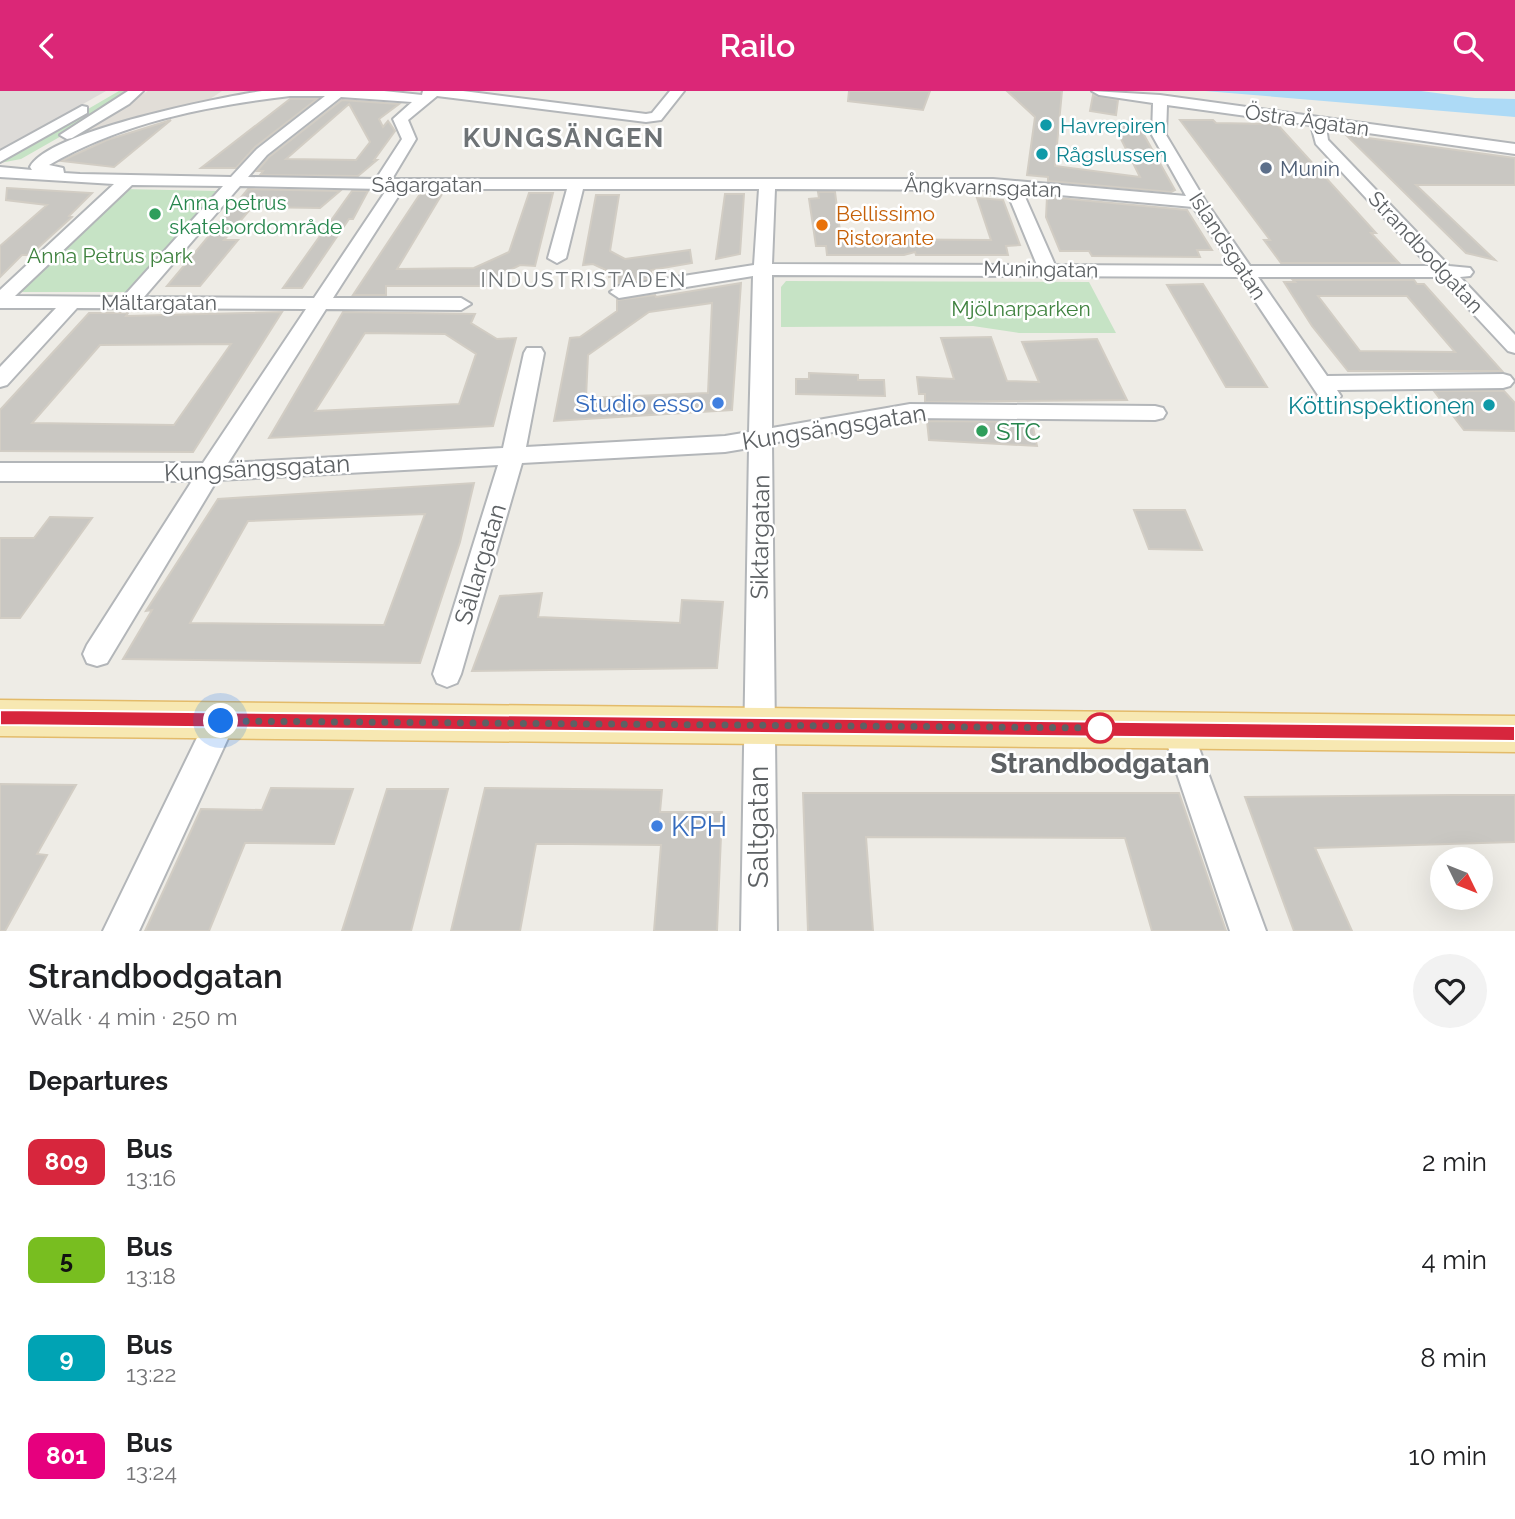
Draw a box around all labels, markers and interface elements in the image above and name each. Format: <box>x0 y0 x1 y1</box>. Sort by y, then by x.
icon: back <box>28 27 66 65</box>
text: Railo <box>720 27 795 64</box>
icon: search <box>1449 27 1487 65</box>
street label: Östra Ågatan <box>1243 99 1371 141</box>
place label: Havrepiren <box>1060 113 1166 138</box>
marker: Havrepiren <box>1038 117 1054 133</box>
district label: KUNGSÄNGEN <box>463 123 665 153</box>
place label: Rågslussen <box>1056 142 1167 167</box>
marker: Rågslussen <box>1034 146 1050 162</box>
place label: Munin <box>1280 156 1340 181</box>
marker: Munin <box>1258 160 1274 176</box>
street label: Sågargatan <box>372 172 482 197</box>
street label: Ångkvarnsgatan <box>904 172 1062 202</box>
street label: Strandbodgatan <box>1363 186 1489 318</box>
street label: Islandsgatan <box>1184 188 1272 304</box>
place label: Anna petrus skatebordområde <box>169 190 342 239</box>
place label: Bellissimo Ristorante <box>836 201 935 250</box>
marker: Anna petrus skatebordområde <box>147 206 163 222</box>
marker: Bellissimo Ristorante <box>814 217 830 233</box>
park label: Anna Petrus park <box>27 243 193 268</box>
street label: Muningatan <box>983 255 1099 283</box>
district label: INDUSTRISTADEN <box>480 267 688 292</box>
street label: Mältargatan <box>101 290 217 315</box>
park label: Mjölnarparken <box>951 296 1091 321</box>
place label: Studio esso <box>575 389 704 418</box>
place label: Köttinspektionen <box>1288 391 1475 420</box>
marker: Studio esso <box>710 395 726 411</box>
marker: Köttinspektionen <box>1481 397 1497 413</box>
street label: Kungsängsgatan <box>740 398 928 456</box>
place label: STC <box>996 417 1041 446</box>
marker: STC <box>974 423 990 439</box>
street label: Kungsängsgatan <box>163 449 351 487</box>
street label: Siktargatan <box>744 474 776 600</box>
street label: Sållargatan <box>448 500 512 628</box>
your location <box>203 703 238 738</box>
marker: Strandbodgatan <box>1085 713 1115 743</box>
place label: Strandbodgatan <box>990 747 1210 780</box>
street label: Saltgatan <box>742 766 775 888</box>
place label: KPH <box>671 810 727 843</box>
marker: KPH <box>649 818 665 834</box>
north arrow <box>1430 847 1493 910</box>
map controls <box>1430 847 1493 910</box>
button: heart <box>1413 954 1487 1028</box>
text: Strandbodgatan <box>28 957 283 996</box>
text: Walk · 4 min · 250 m <box>28 1003 238 1030</box>
text: Departures <box>28 1066 168 1096</box>
text: Bus <box>126 1134 173 1164</box>
text: 809 <box>45 1147 88 1176</box>
text: 2 min <box>1422 1147 1487 1177</box>
text: 13:16 <box>126 1164 176 1191</box>
text: Bus <box>126 1232 173 1262</box>
text: 5 <box>60 1245 73 1274</box>
text: 4 min <box>1421 1245 1487 1275</box>
text: 13:18 <box>126 1262 176 1289</box>
text: Bus <box>126 1330 173 1360</box>
text: 9 <box>59 1343 74 1372</box>
text: 8 min <box>1420 1343 1487 1373</box>
text: 13:22 <box>126 1360 176 1387</box>
text: Bus <box>126 1428 173 1458</box>
text: 801 <box>46 1441 87 1470</box>
text: 10 min <box>1409 1441 1487 1471</box>
text: 13:24 <box>126 1458 177 1485</box>

